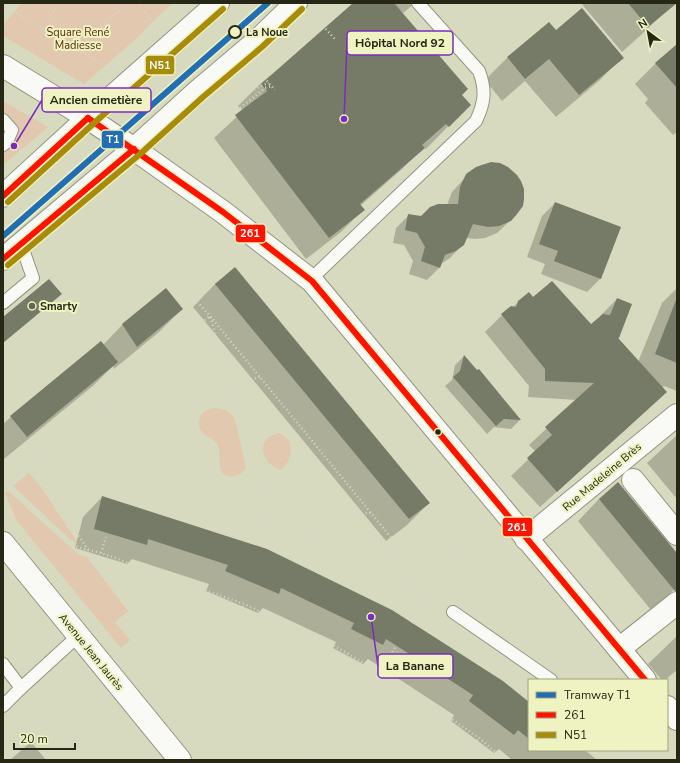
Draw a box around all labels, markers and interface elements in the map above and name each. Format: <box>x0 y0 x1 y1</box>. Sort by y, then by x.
north arrow <box>628 12 668 52</box>
text: N <box>635 15 650 32</box>
park label: Square René Madiesse <box>47 25 110 53</box>
marker: La Noue <box>228 25 242 39</box>
place label: La Noue <box>246 25 288 40</box>
callout: Hôpital Nord 92 <box>347 31 453 55</box>
text: Hôpital Nord 92 <box>355 35 445 51</box>
line badge: N51 <box>145 55 175 75</box>
text: N51 <box>149 58 171 73</box>
callout: Ancien cimetière <box>42 88 151 112</box>
text: Ancien cimetière <box>50 92 143 108</box>
line badge: T1 <box>101 130 124 149</box>
text: T1 <box>106 132 120 147</box>
line badge: 261 <box>235 224 266 243</box>
text: 261 <box>240 226 260 241</box>
place label: Smarty <box>40 299 78 314</box>
marker: Smarty <box>27 301 37 311</box>
unlabelled marker <box>433 427 443 437</box>
street label: Rue Madeleine Brès <box>559 440 645 514</box>
line badge: 261 <box>502 517 533 537</box>
text: 261 <box>507 520 527 535</box>
street label: Avenue Jean Jaurès <box>55 610 127 694</box>
callout: La Banane <box>378 654 453 678</box>
text: La Banane <box>386 658 445 674</box>
legend <box>528 679 668 751</box>
text: Tramway T1 <box>564 687 631 703</box>
text: 261 <box>564 707 586 723</box>
scale bar <box>14 725 75 751</box>
text: N51 <box>564 727 587 743</box>
text: 20 m <box>20 731 48 747</box>

